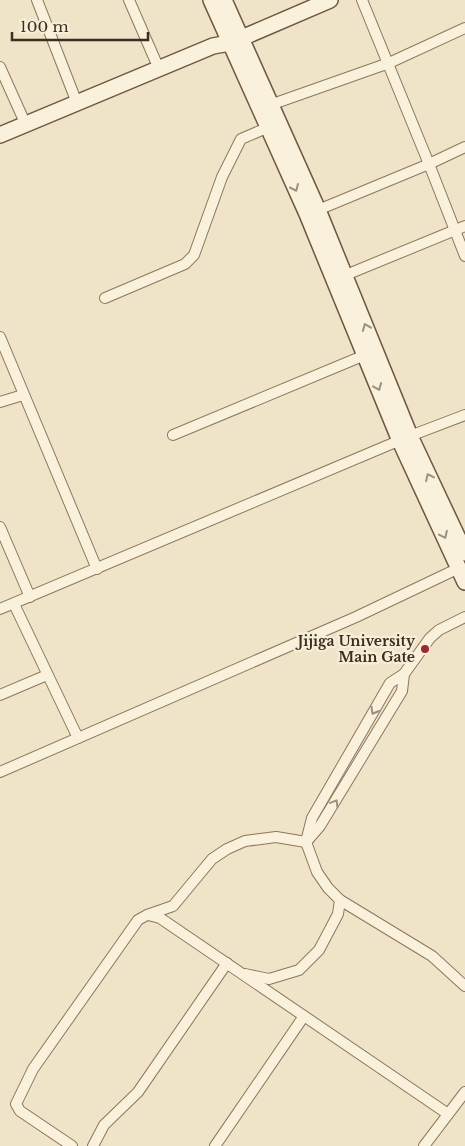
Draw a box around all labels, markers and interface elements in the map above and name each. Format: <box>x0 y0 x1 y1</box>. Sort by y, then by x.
scale bar <box>12 10 149 42</box>
text: 100 m <box>20 17 69 36</box>
one-way arrow <box>289 183 300 192</box>
one-way arrow <box>362 323 372 332</box>
one-way arrow <box>371 382 382 391</box>
one-way arrow <box>425 473 436 482</box>
one-way arrow <box>437 530 448 539</box>
place label: Jijiga University Main Gate <box>295 632 416 666</box>
marker: Jijiga University Main Gate <box>419 643 431 655</box>
one-way arrow <box>370 706 380 715</box>
one-way arrow <box>328 799 338 808</box>

